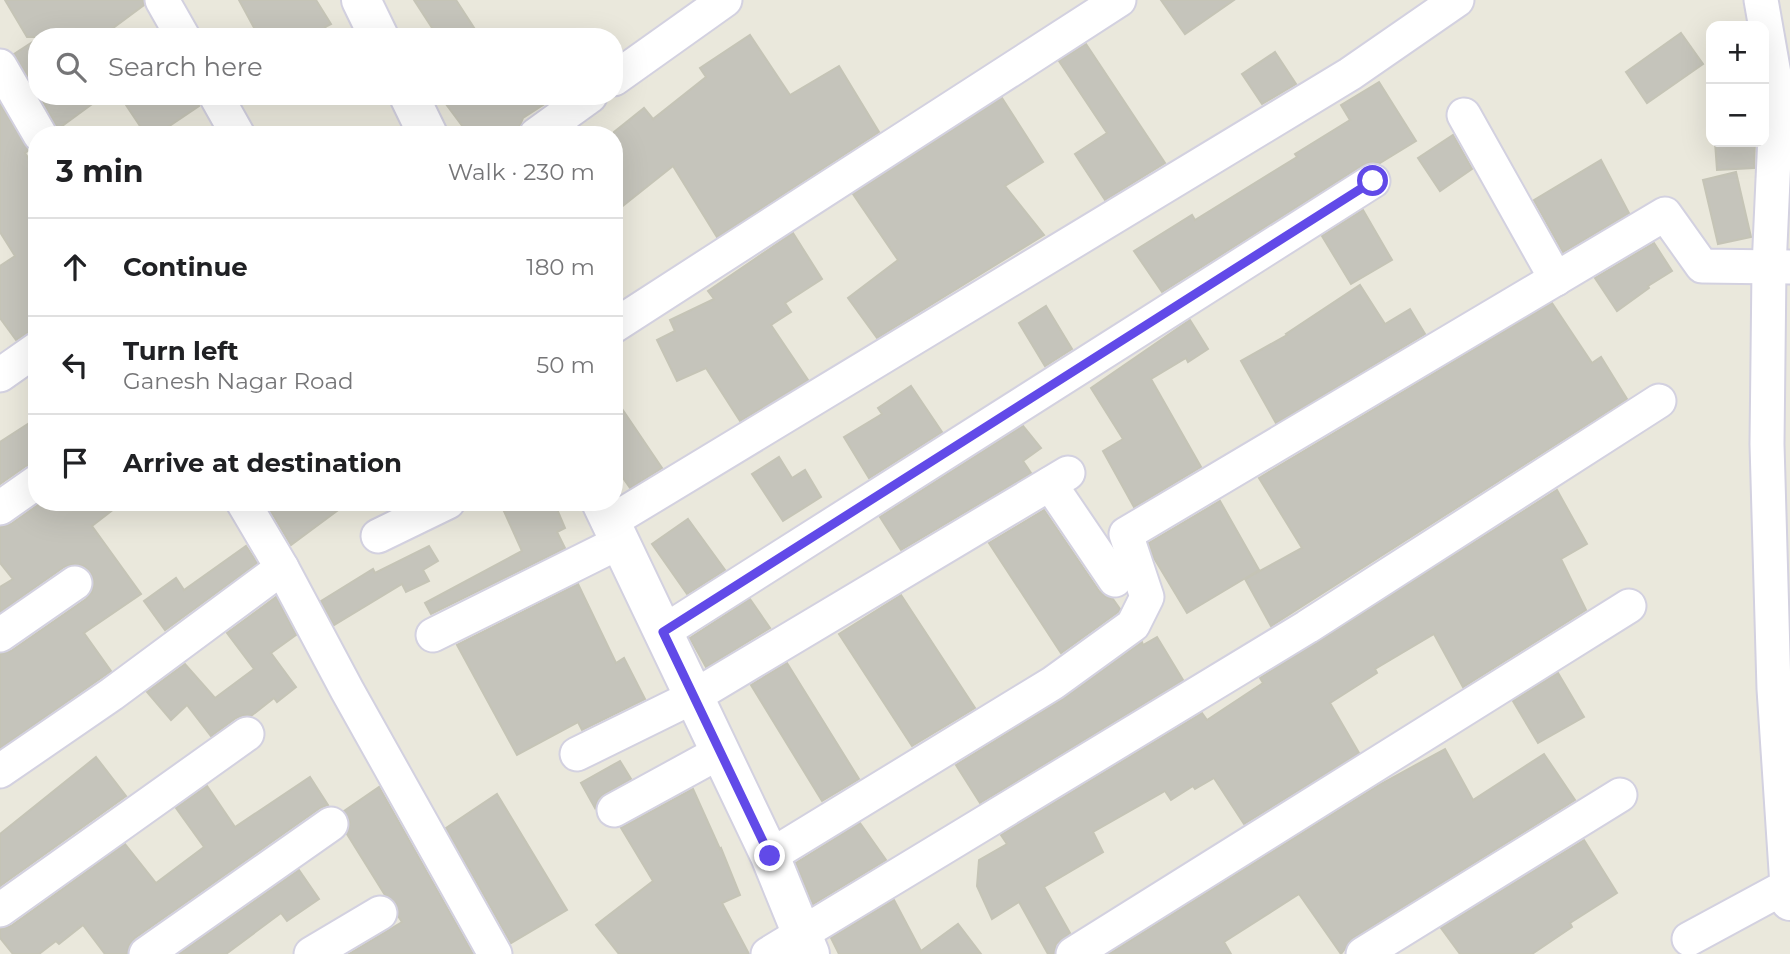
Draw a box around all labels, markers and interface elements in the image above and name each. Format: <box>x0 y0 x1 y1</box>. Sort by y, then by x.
map controls <box>1706 21 1769 147</box>
button: + <box>1706 21 1769 84</box>
search box <box>28 28 623 105</box>
icon: search <box>52 48 90 86</box>
text: Search here <box>108 51 263 83</box>
button: − <box>1706 84 1769 147</box>
text: 3 min <box>56 153 143 190</box>
text: Walk · 230 m <box>448 158 595 186</box>
route start <box>1357 165 1388 196</box>
icon: ahead <box>56 248 94 286</box>
text: Continue <box>123 251 248 283</box>
text: 180 m <box>526 253 595 281</box>
text: Turn left <box>123 335 239 367</box>
icon: left <box>56 346 94 384</box>
text: 50 m <box>536 351 595 379</box>
text: Ganesh Nagar Road <box>123 367 354 395</box>
icon: arrive <box>56 444 94 482</box>
text: Arrive at destination <box>123 447 402 479</box>
route end <box>754 840 785 871</box>

